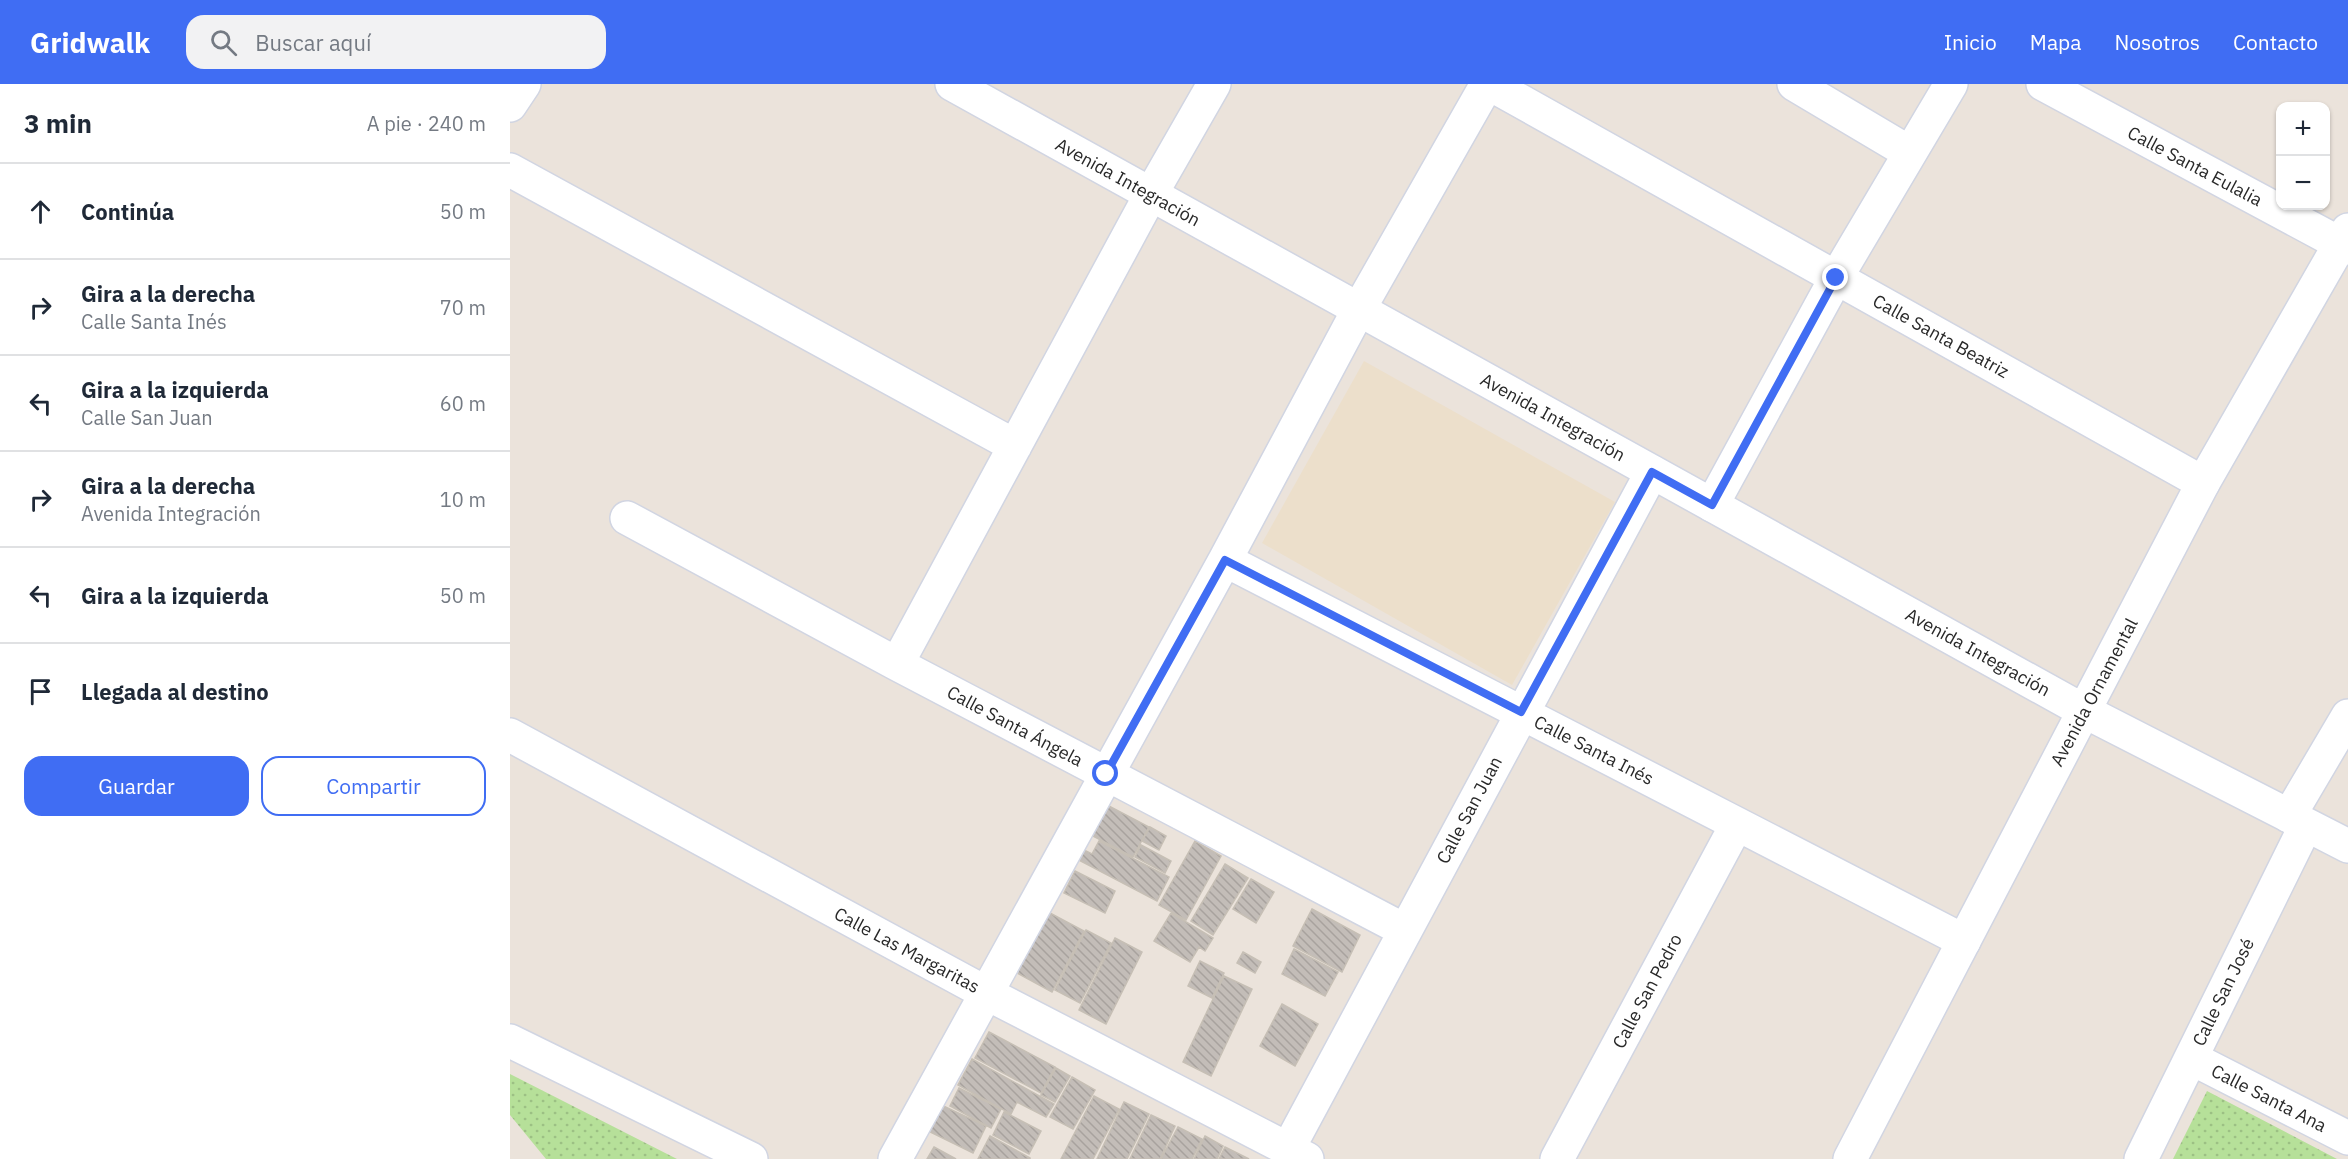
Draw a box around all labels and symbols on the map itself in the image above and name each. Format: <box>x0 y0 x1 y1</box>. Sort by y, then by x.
street label: Calle Santa Eulalia <box>2124 121 2267 211</box>
street label: Avenida Integración <box>1052 133 1204 231</box>
route end <box>1822 264 1848 290</box>
street label: Calle Santa Beatriz <box>1869 289 2013 383</box>
street label: Avenida Integración <box>1477 368 1629 466</box>
street label: Avenida Integración <box>1902 603 2054 701</box>
street label: Avenida Ornamental <box>2045 614 2143 770</box>
street label: Calle Santa Ángela <box>943 680 1087 772</box>
street label: Calle Santa Inés <box>1530 710 1658 790</box>
street label: Calle San Juan <box>1431 752 1507 868</box>
route start <box>1092 760 1118 786</box>
street label: Calle Las Margaritas <box>830 902 984 998</box>
street label: Calle San Pedro <box>1607 930 1687 1052</box>
street label: Calle San José <box>2187 934 2259 1050</box>
street label: Calle Santa Ana <box>2207 1059 2331 1137</box>

